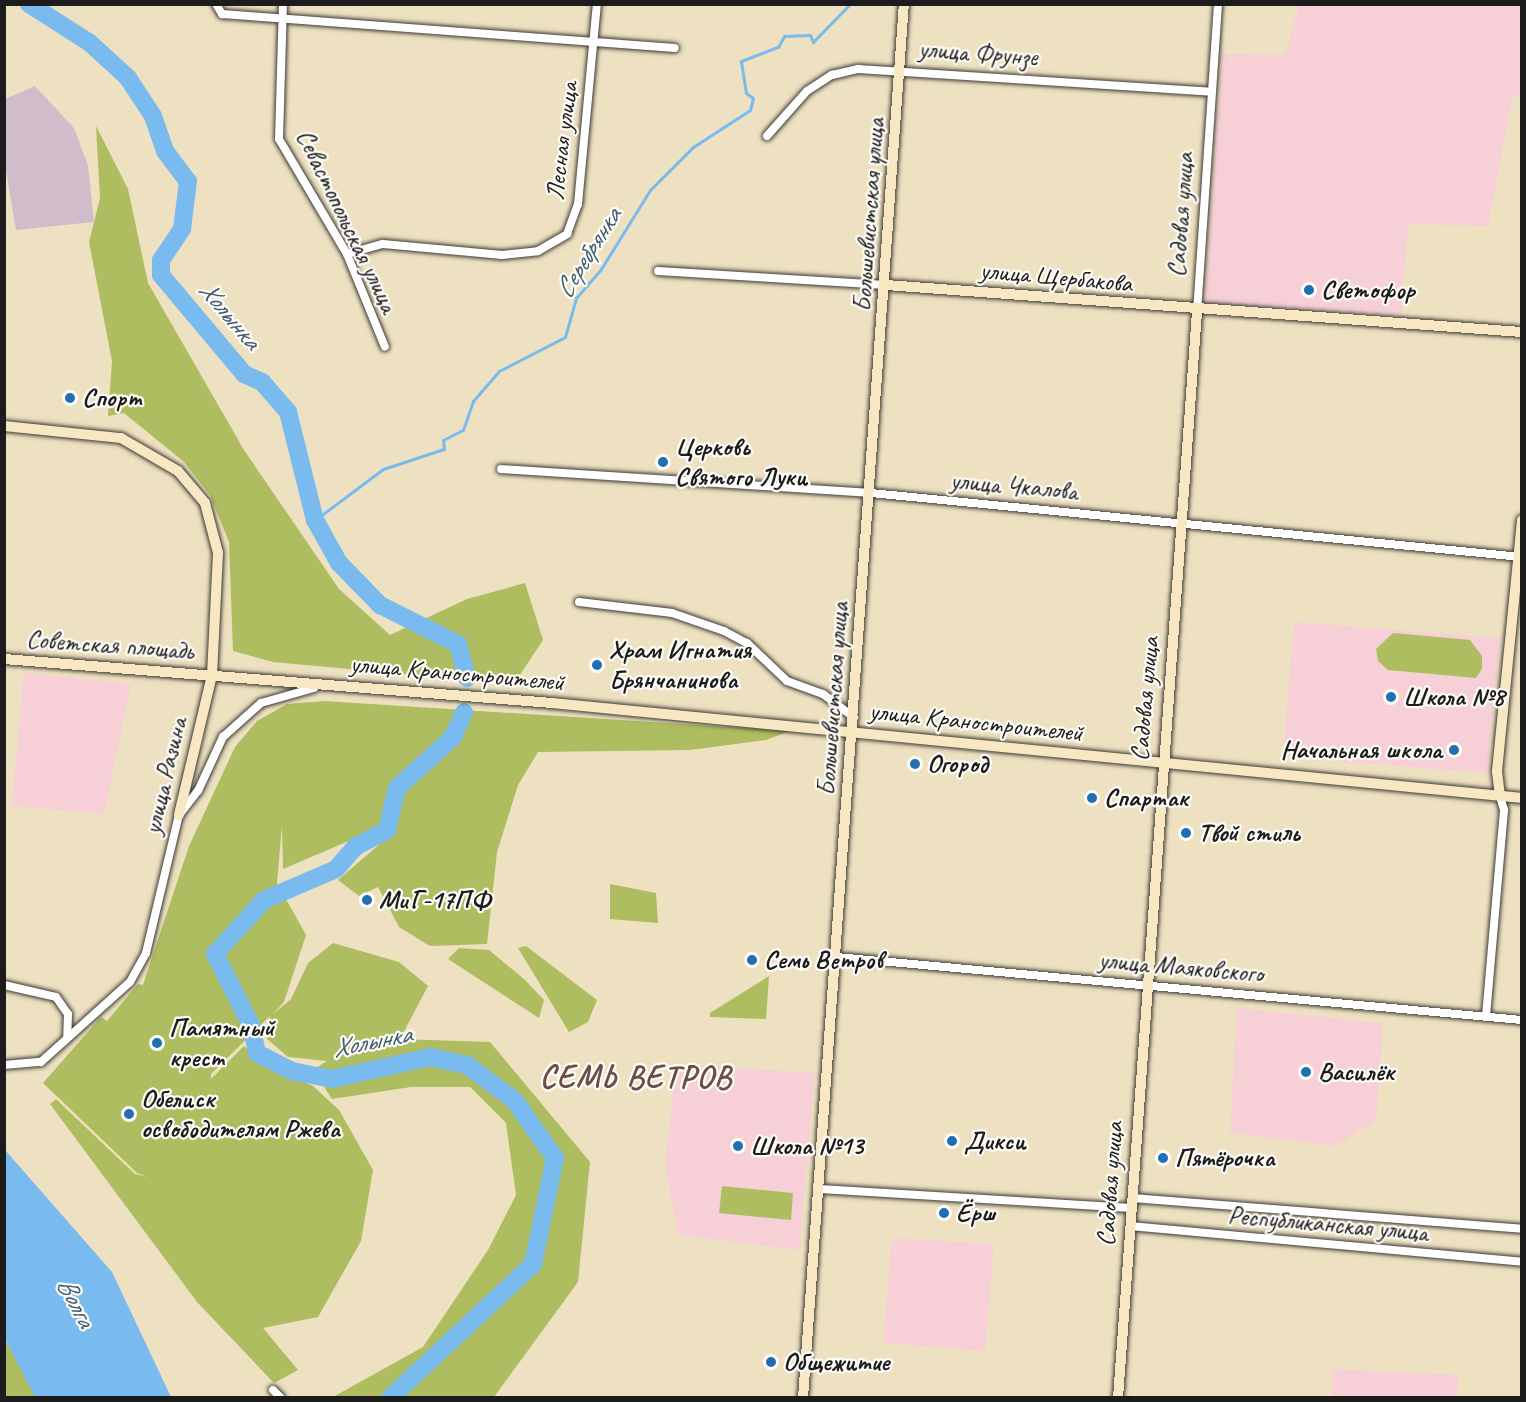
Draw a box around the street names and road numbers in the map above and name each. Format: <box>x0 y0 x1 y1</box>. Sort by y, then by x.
street label: улица Фрунзе <box>918 33 1038 73</box>
street label: Лесная улица <box>539 80 585 202</box>
street label: Большевистская улица <box>847 116 891 314</box>
street label: Севастопольская улица <box>289 124 405 318</box>
street label: Садовая улица <box>1161 151 1201 279</box>
street label: улица Щербакова <box>979 255 1133 299</box>
street label: улица Чкалова <box>949 465 1079 507</box>
street label: Большевистская улица <box>811 600 855 798</box>
street label: Советская площадь <box>26 624 194 666</box>
street label: Садовая улица <box>1124 635 1166 763</box>
street label: улица Краностроителей <box>349 648 565 698</box>
street label: улица Краностроителей <box>868 695 1084 749</box>
street label: улица Разина <box>136 715 194 837</box>
street label: улица Маяковского <box>1097 944 1265 990</box>
street label: Садовая улица <box>1090 1120 1130 1248</box>
street label: Республиканская улица <box>1227 1200 1429 1248</box>

